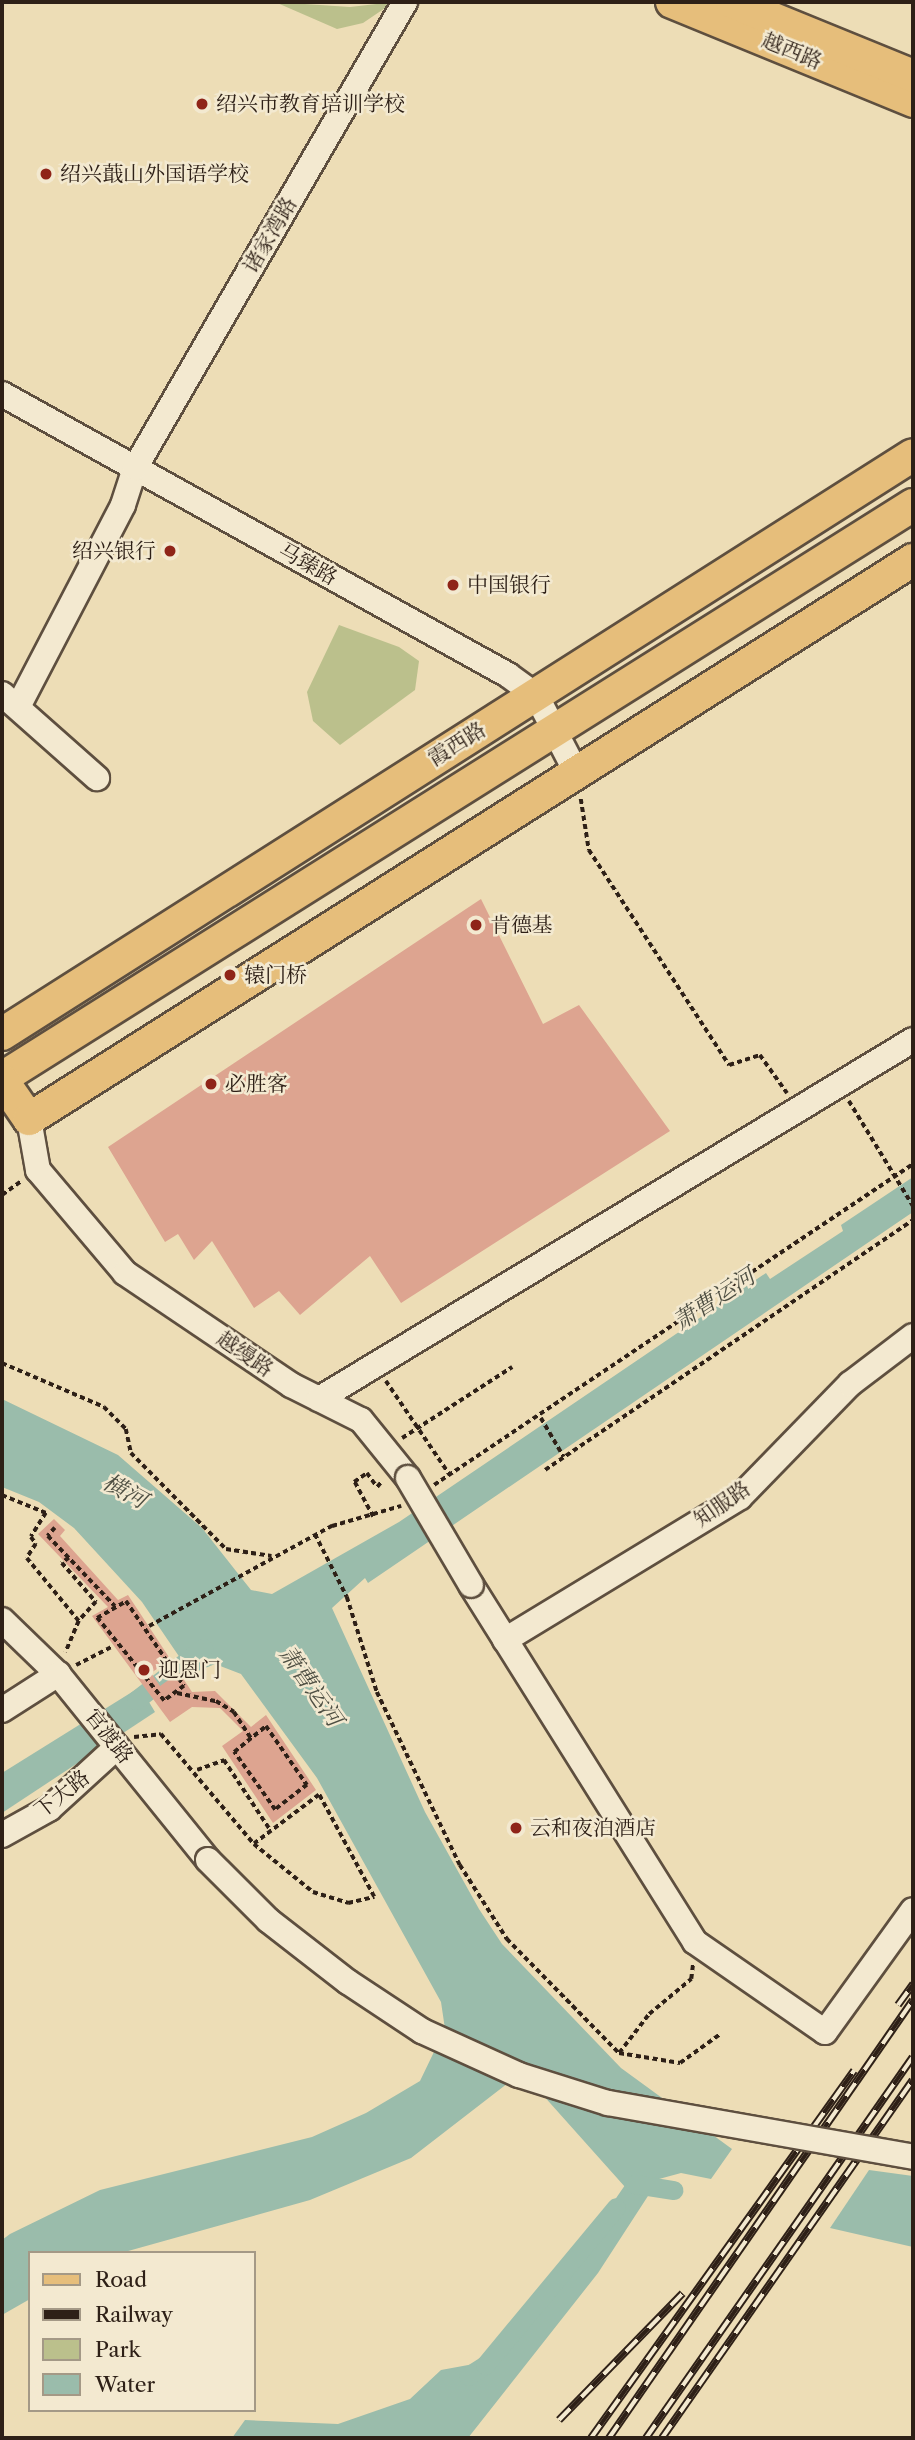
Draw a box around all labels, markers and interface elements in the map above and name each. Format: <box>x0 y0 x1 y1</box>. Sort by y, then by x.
street label: 越西路 <box>758 28 826 74</box>
place label: 绍兴市教育培训学校 <box>216 91 405 117</box>
marker: 绍兴市教育培训学校 <box>194 96 210 112</box>
place label: 绍兴蕺山外国语学校 <box>60 161 249 187</box>
marker: 绍兴蕺山外国语学校 <box>38 166 54 182</box>
street label: 诸家湾路 <box>238 192 302 278</box>
place label: 绍兴银行 <box>72 538 156 564</box>
street label: 马臻路 <box>274 538 342 590</box>
marker: 绍兴银行 <box>162 543 178 559</box>
place label: 中国银行 <box>467 572 551 598</box>
marker: 中国银行 <box>445 577 461 593</box>
street label: 霞西路 <box>424 717 490 771</box>
place label: 肯德基 <box>490 912 553 938</box>
marker: 肯德基 <box>468 917 484 933</box>
place label: 辕门桥 <box>244 962 307 988</box>
marker: 辕门桥 <box>222 967 238 983</box>
place label: 必胜客 <box>225 1071 288 1097</box>
marker: 必胜客 <box>203 1076 219 1092</box>
water label: 萧曹运河 <box>668 1262 760 1336</box>
street label: 越缦路 <box>212 1326 278 1382</box>
water label: 横河 <box>98 1468 152 1514</box>
street label: 知服路 <box>689 1476 755 1532</box>
water label: 萧曹运河 <box>273 1640 349 1732</box>
place label: 迎恩门 <box>158 1657 221 1683</box>
marker: 迎恩门 <box>136 1662 152 1678</box>
street label: 官渡路 <box>80 1703 138 1769</box>
street label: 下大路 <box>29 1765 95 1823</box>
place label: 云和夜泊酒店 <box>530 1815 656 1841</box>
marker: 云和夜泊酒店 <box>508 1820 524 1836</box>
legend <box>28 2251 256 2412</box>
text: Road <box>95 2267 147 2292</box>
text: Railway <box>95 2302 173 2327</box>
text: Park <box>95 2337 141 2362</box>
text: Water <box>95 2372 155 2397</box>

